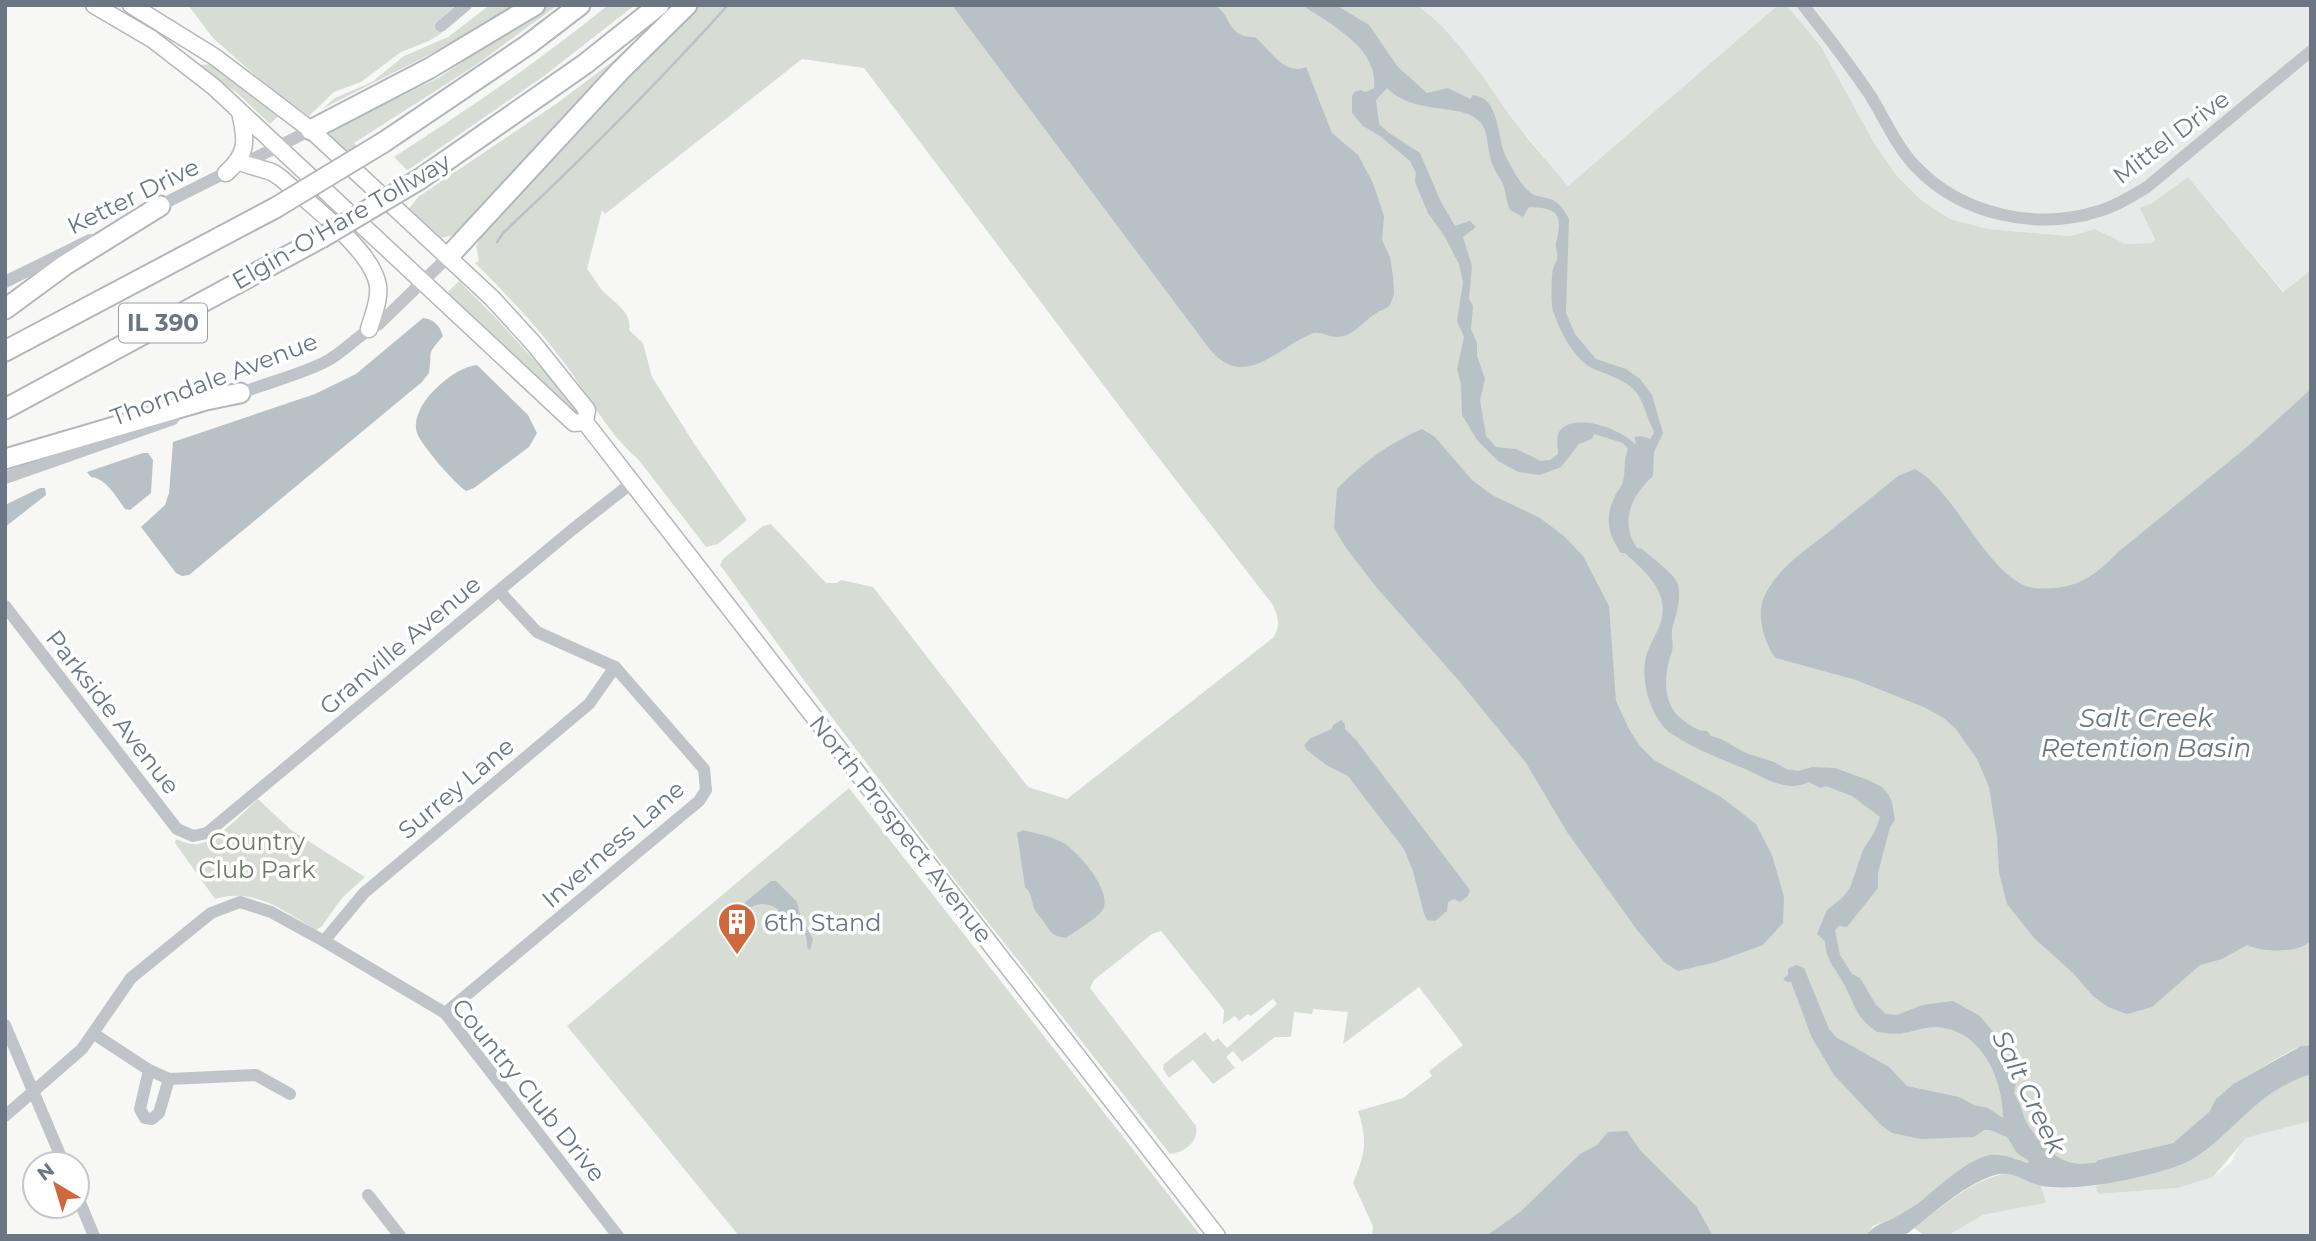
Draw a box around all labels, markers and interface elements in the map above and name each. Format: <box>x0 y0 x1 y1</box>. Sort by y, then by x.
street label: Mittel Drive <box>2107 84 2235 190</box>
street label: Elgin-O'Hare Tollway <box>227 147 455 295</box>
street label: Ketter Drive <box>62 152 204 240</box>
road number: IL 390 <box>119 304 207 342</box>
street label: Thorndale Avenue <box>107 326 321 432</box>
street label: Granville Avenue <box>314 569 486 721</box>
street label: Parkside Avenue <box>40 624 186 800</box>
water label: Salt Creek Retention Basin <box>2041 702 2251 764</box>
street label: North Prospect Avenue <box>803 710 999 948</box>
street label: Surrey Lane <box>392 731 520 845</box>
street label: Inverness Lane <box>536 774 690 914</box>
park label: Country Club Park <box>199 827 316 884</box>
building icon: 6th Stand <box>716 901 758 956</box>
place label: 6th Stand <box>764 908 882 937</box>
street label: Country Club Drive <box>446 993 612 1187</box>
water label: Salt Creek <box>1985 1025 2073 1160</box>
north arrow <box>21 1150 91 1220</box>
text: N <box>33 1158 59 1186</box>

